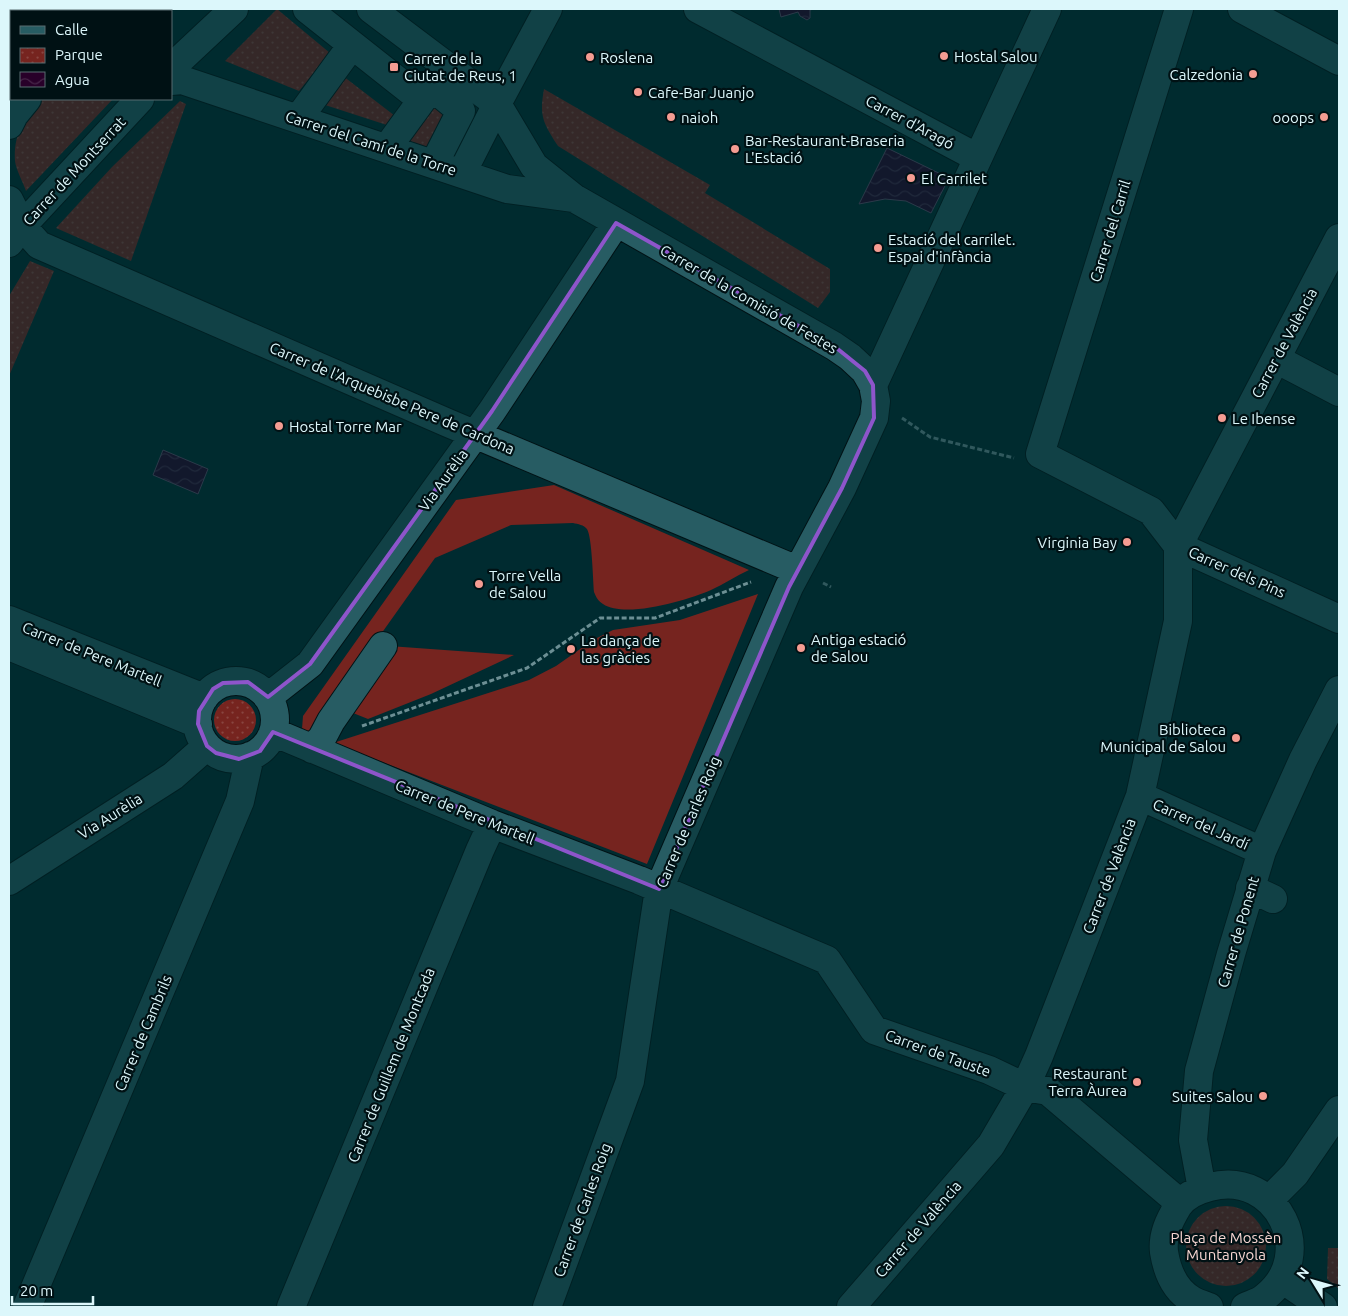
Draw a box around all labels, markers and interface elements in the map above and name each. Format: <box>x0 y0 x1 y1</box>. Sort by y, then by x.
legend <box>10 10 172 100</box>
text: Calle <box>55 21 88 38</box>
text: Parque <box>55 46 103 63</box>
place label: Hostal Salou <box>954 48 1038 65</box>
place label: Roslena <box>600 49 653 66</box>
place label: Carrer de la Ciutat de Reus, 1 <box>404 50 517 84</box>
marker: Hostal Salou <box>938 50 950 62</box>
marker: Roslena <box>584 51 596 63</box>
marker: Carrer de la Ciutat de Reus, 1 <box>388 61 400 73</box>
place label: Calzedonia <box>1170 66 1243 83</box>
marker: Calzedonia <box>1247 68 1259 80</box>
text: Agua <box>55 71 90 88</box>
place label: Cafe-Bar Juanjo <box>648 84 754 101</box>
marker: Cafe-Bar Juanjo <box>632 86 644 98</box>
street label: Carrer d'Aragó <box>863 92 957 152</box>
street label: Carrer del Camí de la Torre <box>283 107 459 179</box>
place label: naioh <box>681 109 718 126</box>
place label: ooops <box>1272 109 1314 126</box>
marker: naioh <box>665 111 677 123</box>
marker: ooops <box>1318 111 1330 123</box>
street label: Carrer de Montserrat <box>19 113 129 229</box>
place label: Bar-Restaurant-Braseria L'Estació <box>745 132 905 166</box>
marker: Bar-Restaurant-Braseria L'Estació <box>729 143 741 155</box>
place label: El Carrilet <box>921 170 987 187</box>
marker: El Carrilet <box>905 172 917 184</box>
street label: Carrer del Carril <box>1086 178 1134 284</box>
place label: Estació del carrilet. Espai d'infància <box>888 231 1015 265</box>
street label: Carrer de la Comisió de Festes <box>657 241 841 357</box>
marker: Estació del carrilet. Espai d'infància <box>872 242 884 254</box>
street label: Carrer de València <box>1248 285 1320 401</box>
street label: Carrer de l'Arquebisbe Pere de Cardona <box>267 339 517 457</box>
place label: Le Ibense <box>1232 410 1296 427</box>
marker: Le Ibense <box>1216 412 1228 424</box>
place label: Hostal Torre Mar <box>289 418 402 435</box>
marker: Hostal Torre Mar <box>273 420 285 432</box>
street label: Via Aurèlia <box>415 446 471 514</box>
place label: Virginia Bay <box>1038 534 1117 551</box>
marker: Virginia Bay <box>1121 536 1133 548</box>
street label: Carrer dels Pins <box>1186 543 1288 601</box>
place label: Torre Vella de Salou <box>489 567 561 601</box>
marker: Torre Vella de Salou <box>473 578 485 590</box>
street label: Carrer de Pere Martell <box>20 618 164 690</box>
place label: Antiga estació de Salou <box>811 631 906 665</box>
place label: La dança de las gràcies <box>581 632 660 666</box>
marker: Antiga estació de Salou <box>795 642 807 654</box>
marker: La dança de las gràcies <box>565 643 577 655</box>
place label: Biblioteca Municipal de Salou <box>1100 721 1226 755</box>
marker: Biblioteca Municipal de Salou <box>1230 732 1242 744</box>
street label: Carrer de Carles Roig <box>653 754 723 890</box>
street label: Carrer de Pere Martell <box>393 776 537 848</box>
street label: Via Aurèlia <box>75 790 145 842</box>
street label: Carrer del Jardí <box>1150 795 1252 853</box>
street label: Carrer de València <box>1079 816 1139 936</box>
street label: Carrer de Ponent <box>1214 874 1262 990</box>
street label: Carrer de Guillem de Montcada <box>344 965 438 1165</box>
street label: Carrer de Cambrils <box>111 972 175 1094</box>
street label: Carrer de Tauste <box>883 1026 993 1080</box>
place label: Restaurant Terra Àurea <box>1049 1065 1127 1099</box>
marker: Restaurant Terra Àurea <box>1131 1076 1143 1088</box>
place label: Suites Salou <box>1172 1088 1253 1105</box>
marker: Suites Salou <box>1257 1090 1269 1102</box>
street label: Carrer de Carles Roig <box>550 1141 614 1279</box>
street label: Carrer de València <box>871 1177 965 1281</box>
park label: Plaça de Mossèn Muntanyola <box>1171 1229 1281 1263</box>
north arrow <box>1288 1256 1338 1306</box>
text: N <box>1293 1264 1312 1282</box>
scale bar <box>12 1274 94 1306</box>
text: 20 m <box>20 1282 53 1299</box>

